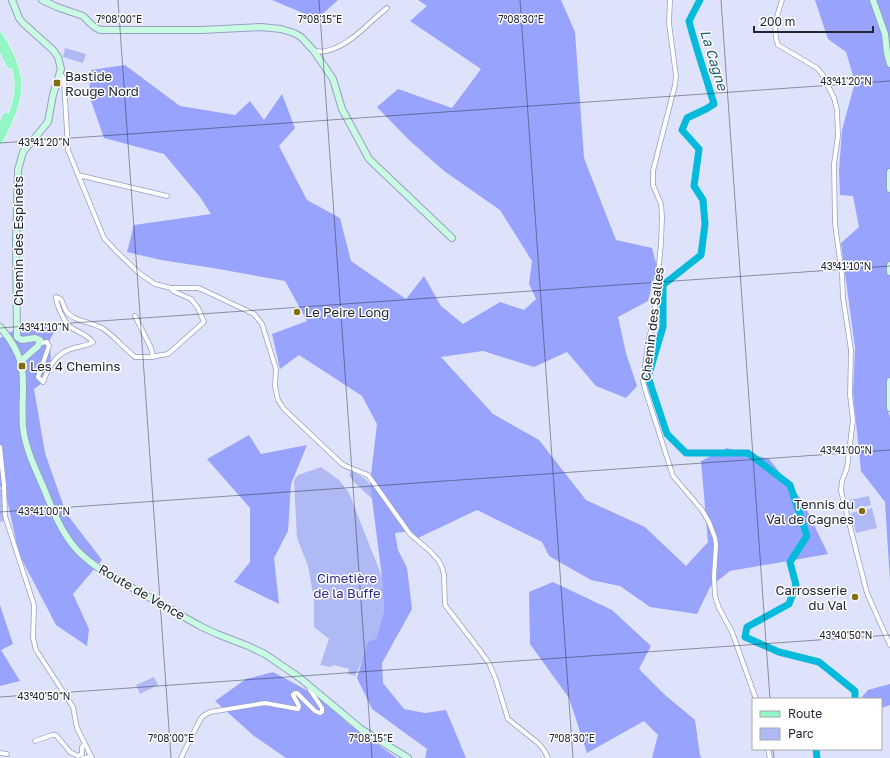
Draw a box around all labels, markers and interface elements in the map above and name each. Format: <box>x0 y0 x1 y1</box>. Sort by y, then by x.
scale bar <box>754 8 873 34</box>
text: 7°08'00"E <box>96 13 142 25</box>
text: 7°08'15"E <box>298 13 342 25</box>
text: 7°08'30"E <box>498 13 544 25</box>
text: 200 m <box>760 14 795 29</box>
water label: La Cagne <box>697 28 732 93</box>
place label: Bastide Rouge Nord <box>65 68 139 99</box>
text: 43°41'20"N <box>820 75 872 87</box>
marker: Bastide Rouge Nord <box>52 78 62 88</box>
text: 43°41'20"N <box>18 136 70 148</box>
street label: Chemin des Espinets <box>10 176 26 306</box>
text: 43°41'10"N <box>821 260 871 272</box>
street label: Chemin des Salles <box>637 266 667 382</box>
place label: Le Peire Long <box>305 304 389 320</box>
marker: Le Peire Long <box>292 307 302 317</box>
text: 43°41'10"N <box>19 321 69 333</box>
place label: Les 4 Chemins <box>30 358 120 374</box>
marker: Les 4 Chemins <box>17 361 27 371</box>
text: 43°41'00"N <box>820 444 872 456</box>
place label: Tennis du Val de Cagnes <box>766 496 854 527</box>
text: 43°41'00"N <box>18 505 70 517</box>
marker: Tennis du Val de Cagnes <box>857 506 867 516</box>
street label: Route de Vence <box>96 561 188 623</box>
park label: Cimetière de la Buffe <box>313 570 381 601</box>
place label: Carrosserie du Val <box>776 582 847 613</box>
marker: Carrosserie du Val <box>850 592 860 602</box>
text: 43°40'50"N <box>820 629 872 641</box>
text: 43°40'50"N <box>18 690 70 702</box>
legend <box>752 698 882 750</box>
text: Route <box>788 706 822 721</box>
text: Parc <box>788 726 814 741</box>
text: 7°08'00"E <box>148 732 194 744</box>
text: 7°08'15"E <box>349 732 393 744</box>
text: 7°08'30"E <box>549 732 595 744</box>

